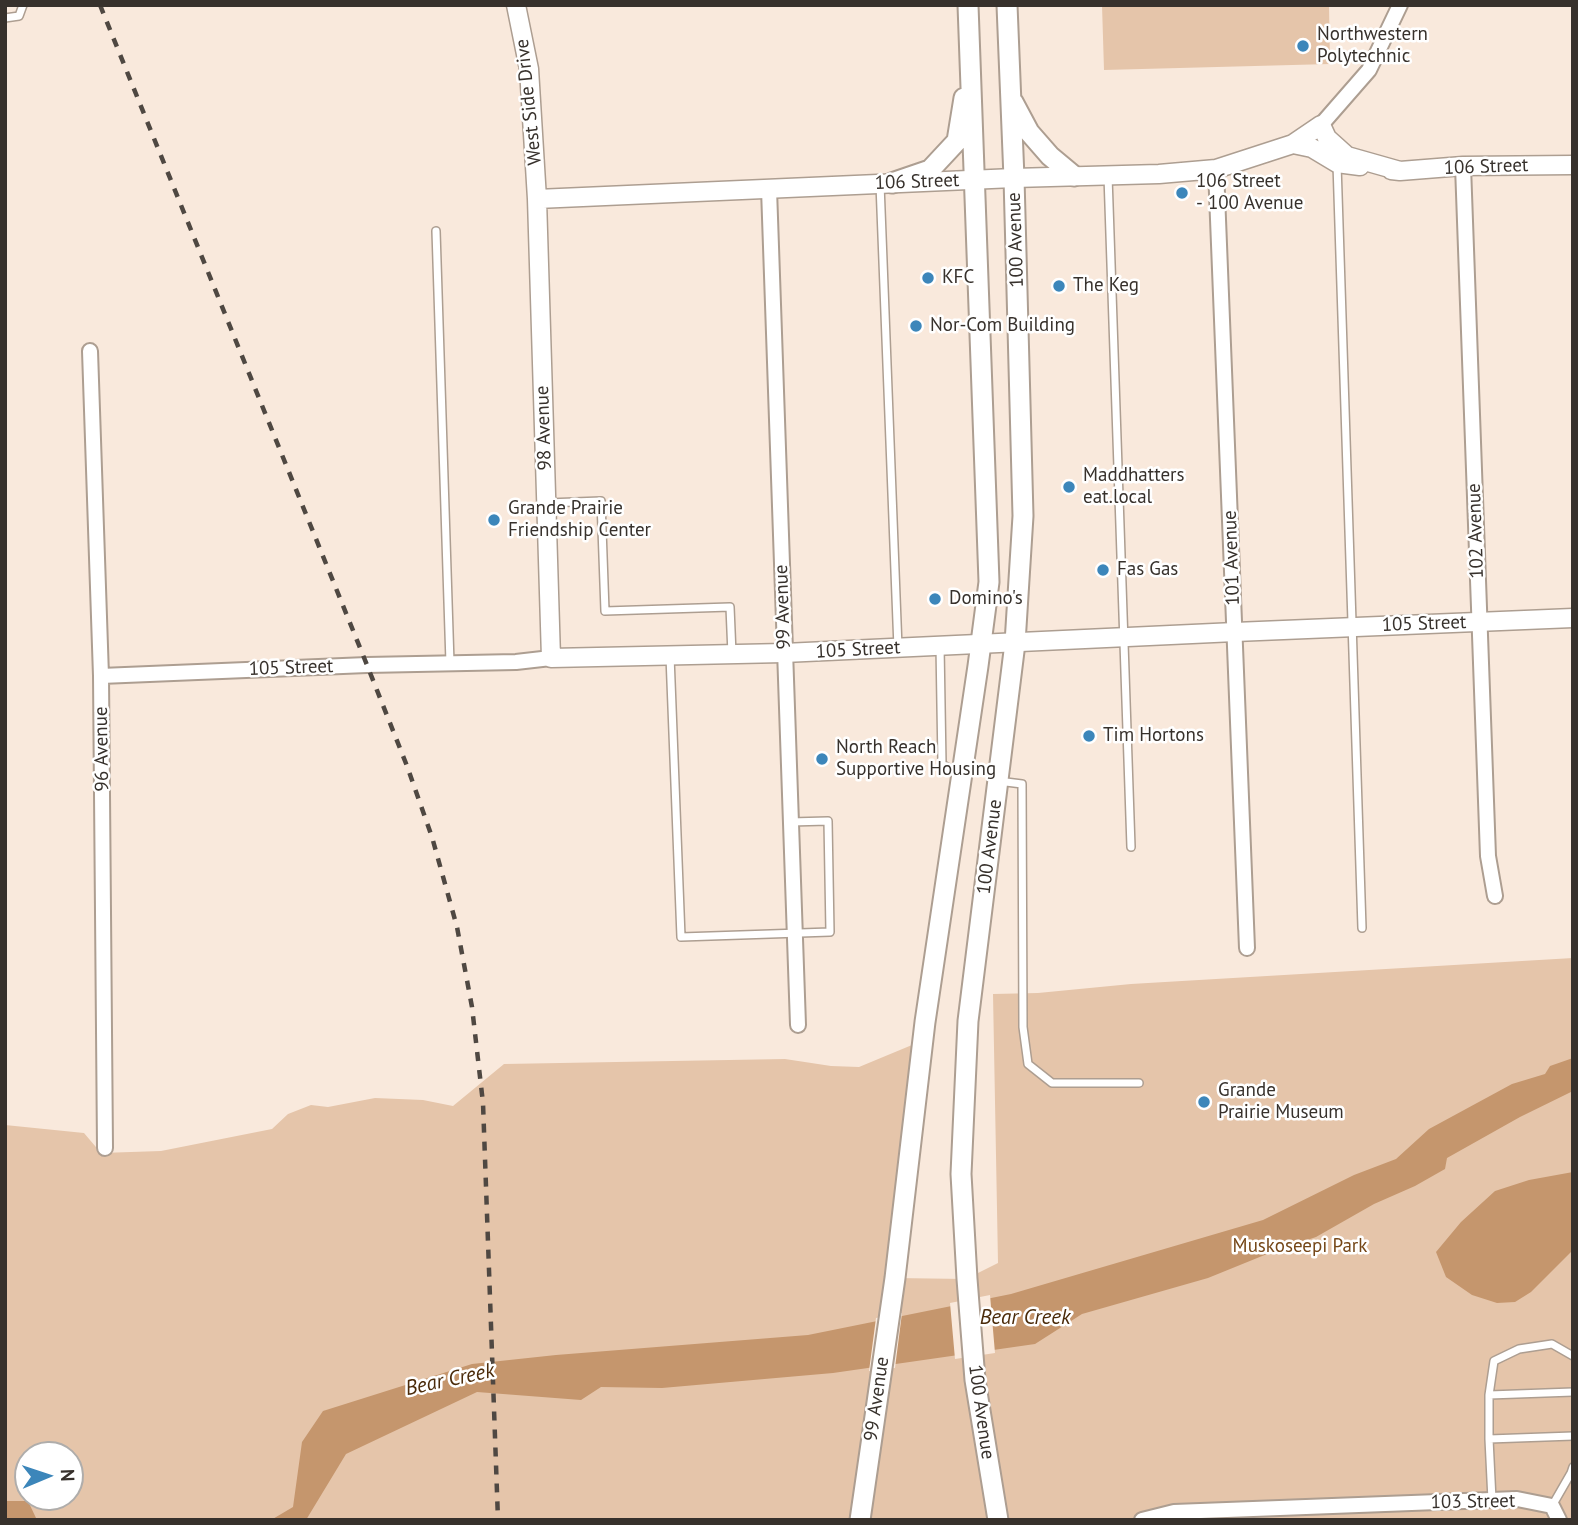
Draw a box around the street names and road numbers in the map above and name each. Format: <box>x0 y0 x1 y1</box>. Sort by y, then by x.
street label: West Side Drive <box>511 38 547 166</box>
street label: 106 Street <box>1443 154 1529 180</box>
street label: 106 Street <box>874 169 960 195</box>
street label: 100 Avenue <box>1003 192 1029 288</box>
street label: 98 Avenue <box>531 385 557 471</box>
street label: 102 Avenue <box>1463 483 1489 579</box>
street label: 101 Avenue <box>1219 510 1245 606</box>
street label: 99 Avenue <box>770 564 796 650</box>
street label: 105 Street <box>1381 611 1467 637</box>
street label: 105 Street <box>815 636 901 664</box>
street label: 105 Street <box>248 655 334 681</box>
street label: 96 Avenue <box>90 706 114 792</box>
street label: 100 Avenue <box>973 798 1007 896</box>
street label: 99 Avenue <box>860 1355 894 1443</box>
street label: 100 Avenue <box>963 1363 999 1461</box>
street label: 103 Street <box>1430 1490 1516 1514</box>

